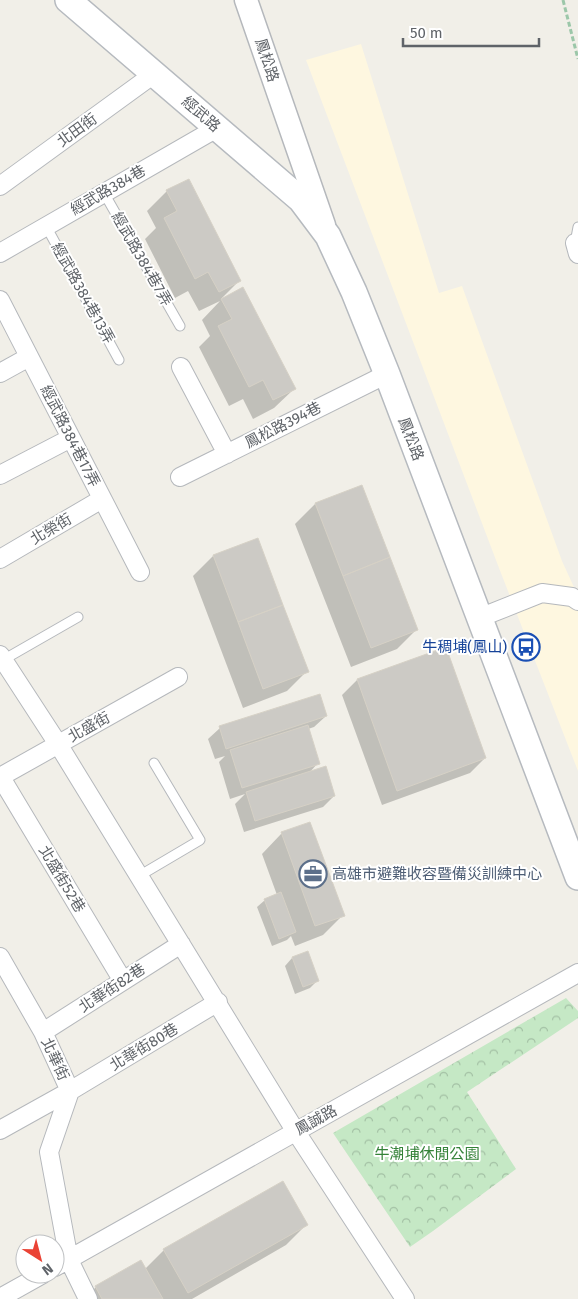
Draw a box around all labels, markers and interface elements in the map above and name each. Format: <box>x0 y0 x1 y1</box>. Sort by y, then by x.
scale bar <box>403 15 539 47</box>
text: 50 m <box>410 24 443 42</box>
street label: 鳳松路 <box>251 36 283 84</box>
street label: 經武路 <box>178 92 224 136</box>
street label: 北田街 <box>54 109 100 151</box>
street label: 經武路384巷 <box>67 161 149 219</box>
street label: 經武路384巷7弄 <box>108 209 176 309</box>
street label: 經武路384巷13弄 <box>48 239 118 347</box>
street label: 經武路384巷17弄 <box>37 382 103 490</box>
street label: 鳳松路394巷 <box>242 398 324 452</box>
street label: 鳳松路 <box>395 415 427 463</box>
street label: 北榮街 <box>27 510 75 548</box>
bus stop icon: 牛稠埔(鳳山) <box>511 632 541 662</box>
place label: 牛稠埔(鳳山) <box>422 638 507 656</box>
street label: 北盛街 <box>65 708 113 746</box>
street label: 北盛街52巷 <box>35 842 89 916</box>
office icon: 高雄市避難收容暨備災訓練中心 <box>298 859 328 889</box>
place label: 高雄市避難收容暨備災訓練中心 <box>332 865 542 883</box>
street label: 北華街82巷 <box>75 960 149 1016</box>
street label: 北華街80巷 <box>107 1020 181 1074</box>
street label: 北華街 <box>37 1035 73 1083</box>
street label: 鳳誠路 <box>292 1101 340 1139</box>
park label: 牛潮埔休閒公園 <box>374 1145 480 1163</box>
north arrow <box>15 1234 65 1284</box>
text: N <box>39 1260 56 1279</box>

